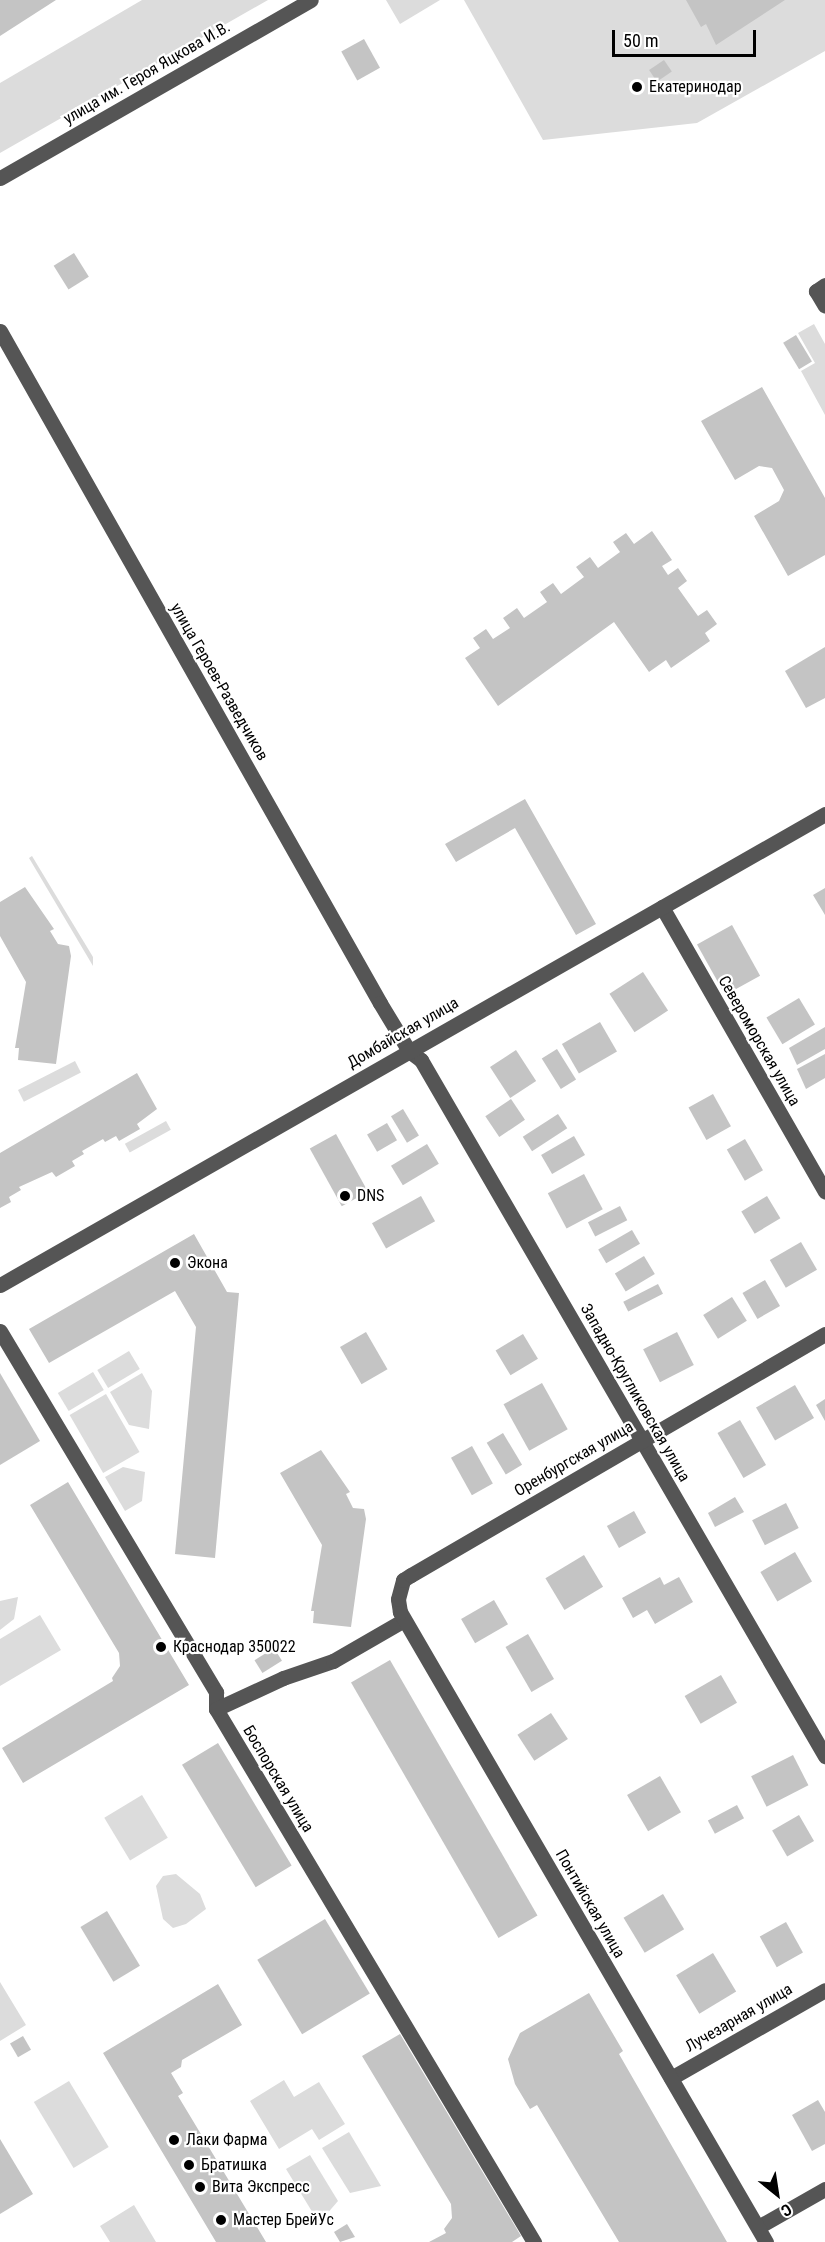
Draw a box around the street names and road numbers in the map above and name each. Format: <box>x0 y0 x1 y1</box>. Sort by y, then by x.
street label: улица им. Героя Яцкова И.В. <box>60 17 234 129</box>
street label: улица Героев-Разведчиков <box>166 600 272 764</box>
street label: Североморская улица <box>714 972 804 1110</box>
street label: Домбайская улица <box>344 993 462 1073</box>
street label: Западно-Кругликовская улица <box>576 1301 694 1485</box>
street label: Оренбургская улица <box>511 1417 637 1501</box>
street label: Боспорская улица <box>239 1722 317 1836</box>
street label: Понтийская улица <box>551 1846 629 1962</box>
street label: Лучезарная улица <box>682 1980 796 2056</box>

